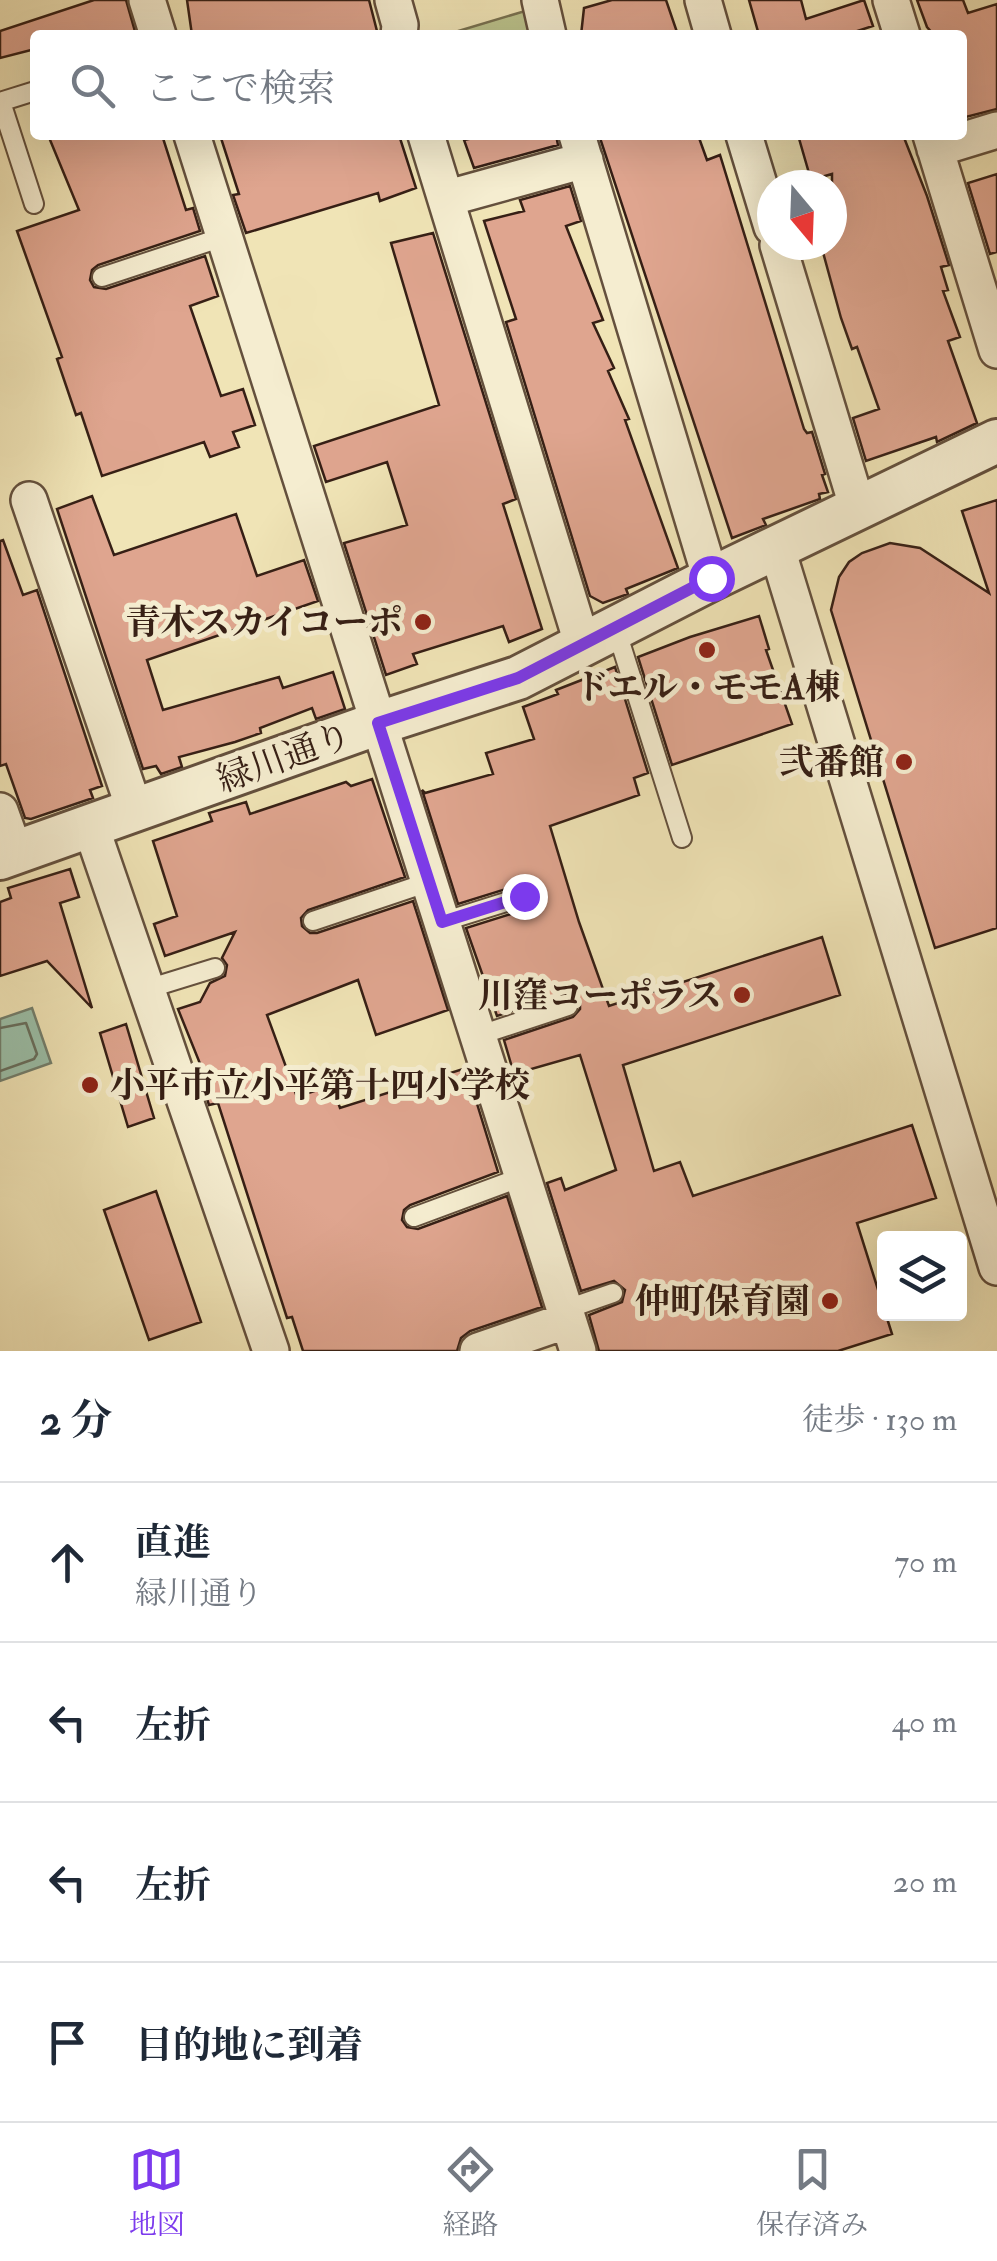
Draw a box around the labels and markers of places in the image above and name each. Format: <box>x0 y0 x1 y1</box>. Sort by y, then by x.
place label: 青木スカイコーポ <box>125 601 403 645</box>
marker: 青木スカイコーポ <box>412 611 434 633</box>
marker: ドエル・モモA棟 <box>696 639 718 661</box>
place label: ドエル・モモA棟 <box>574 666 840 710</box>
place label: 弐番館 <box>779 741 884 785</box>
marker: 弐番館 <box>893 751 915 773</box>
place label: 川窪コーポラス <box>478 974 722 1018</box>
marker: 川窪コーポラス <box>731 984 753 1006</box>
place label: 小平市立小平第十四小学校 <box>110 1064 530 1108</box>
marker: 小平市立小平第十四小学校 <box>79 1074 101 1096</box>
place label: 仲町保育園 <box>635 1280 810 1324</box>
marker: 仲町保育園 <box>819 1290 841 1312</box>

